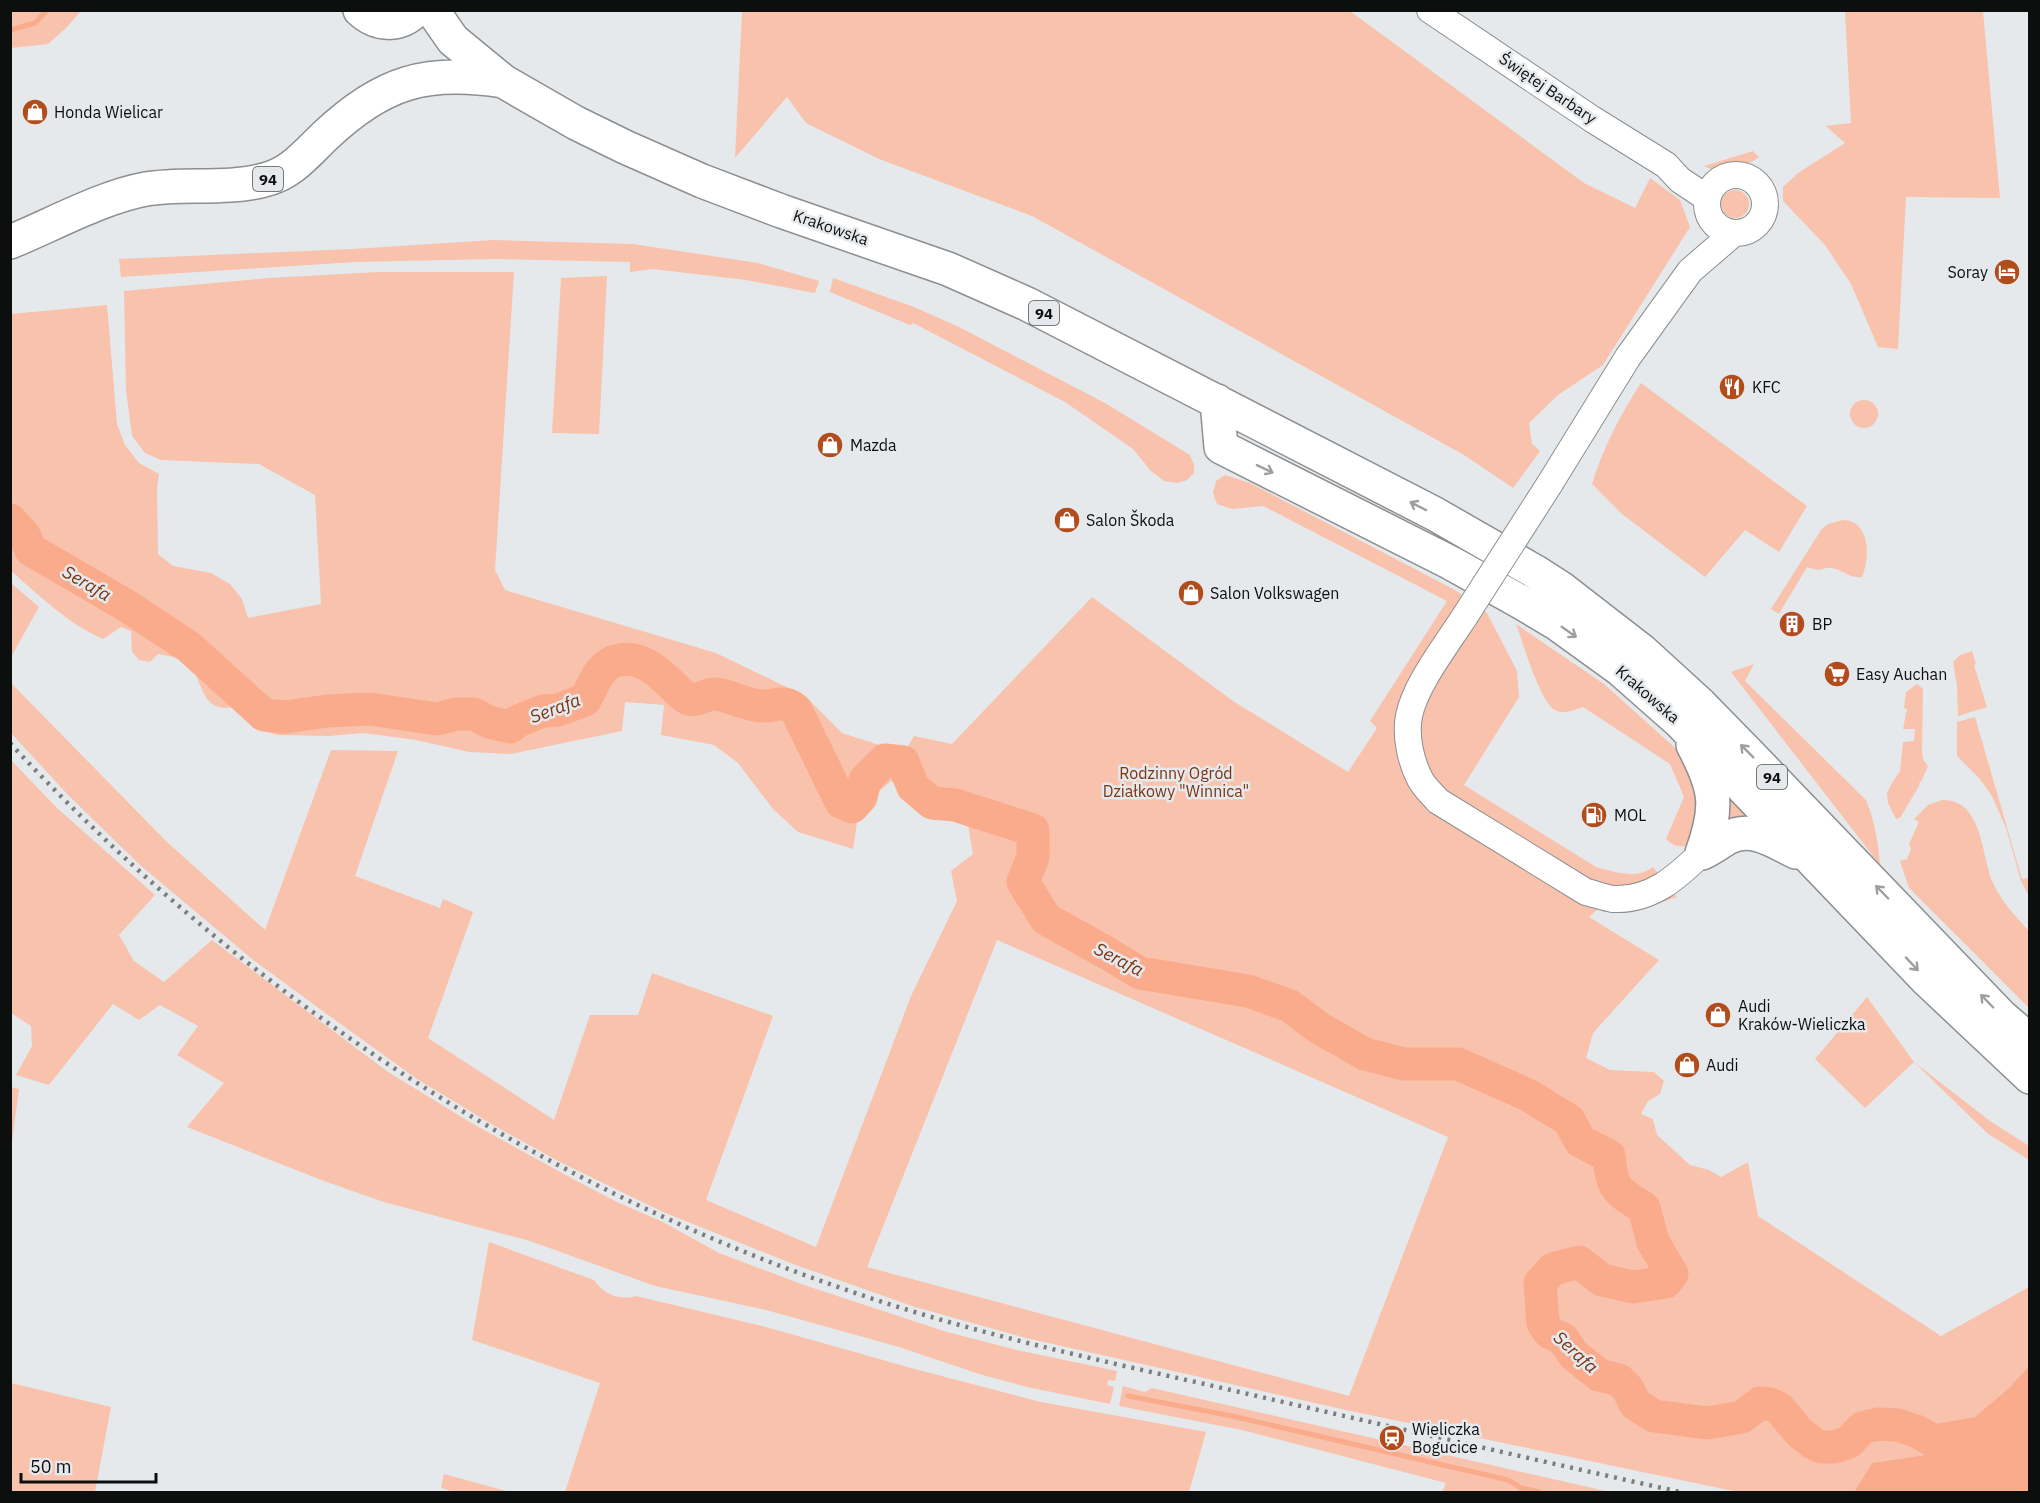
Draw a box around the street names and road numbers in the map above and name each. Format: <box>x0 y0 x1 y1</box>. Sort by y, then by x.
street label: Świętej Barbary <box>1495 47 1601 128</box>
road number: 94 <box>253 167 283 191</box>
street label: Krakowska <box>791 205 872 249</box>
road number: 94 <box>1029 301 1059 325</box>
street label: Krakowska <box>1612 661 1684 728</box>
road number: 94 <box>1757 765 1787 789</box>

